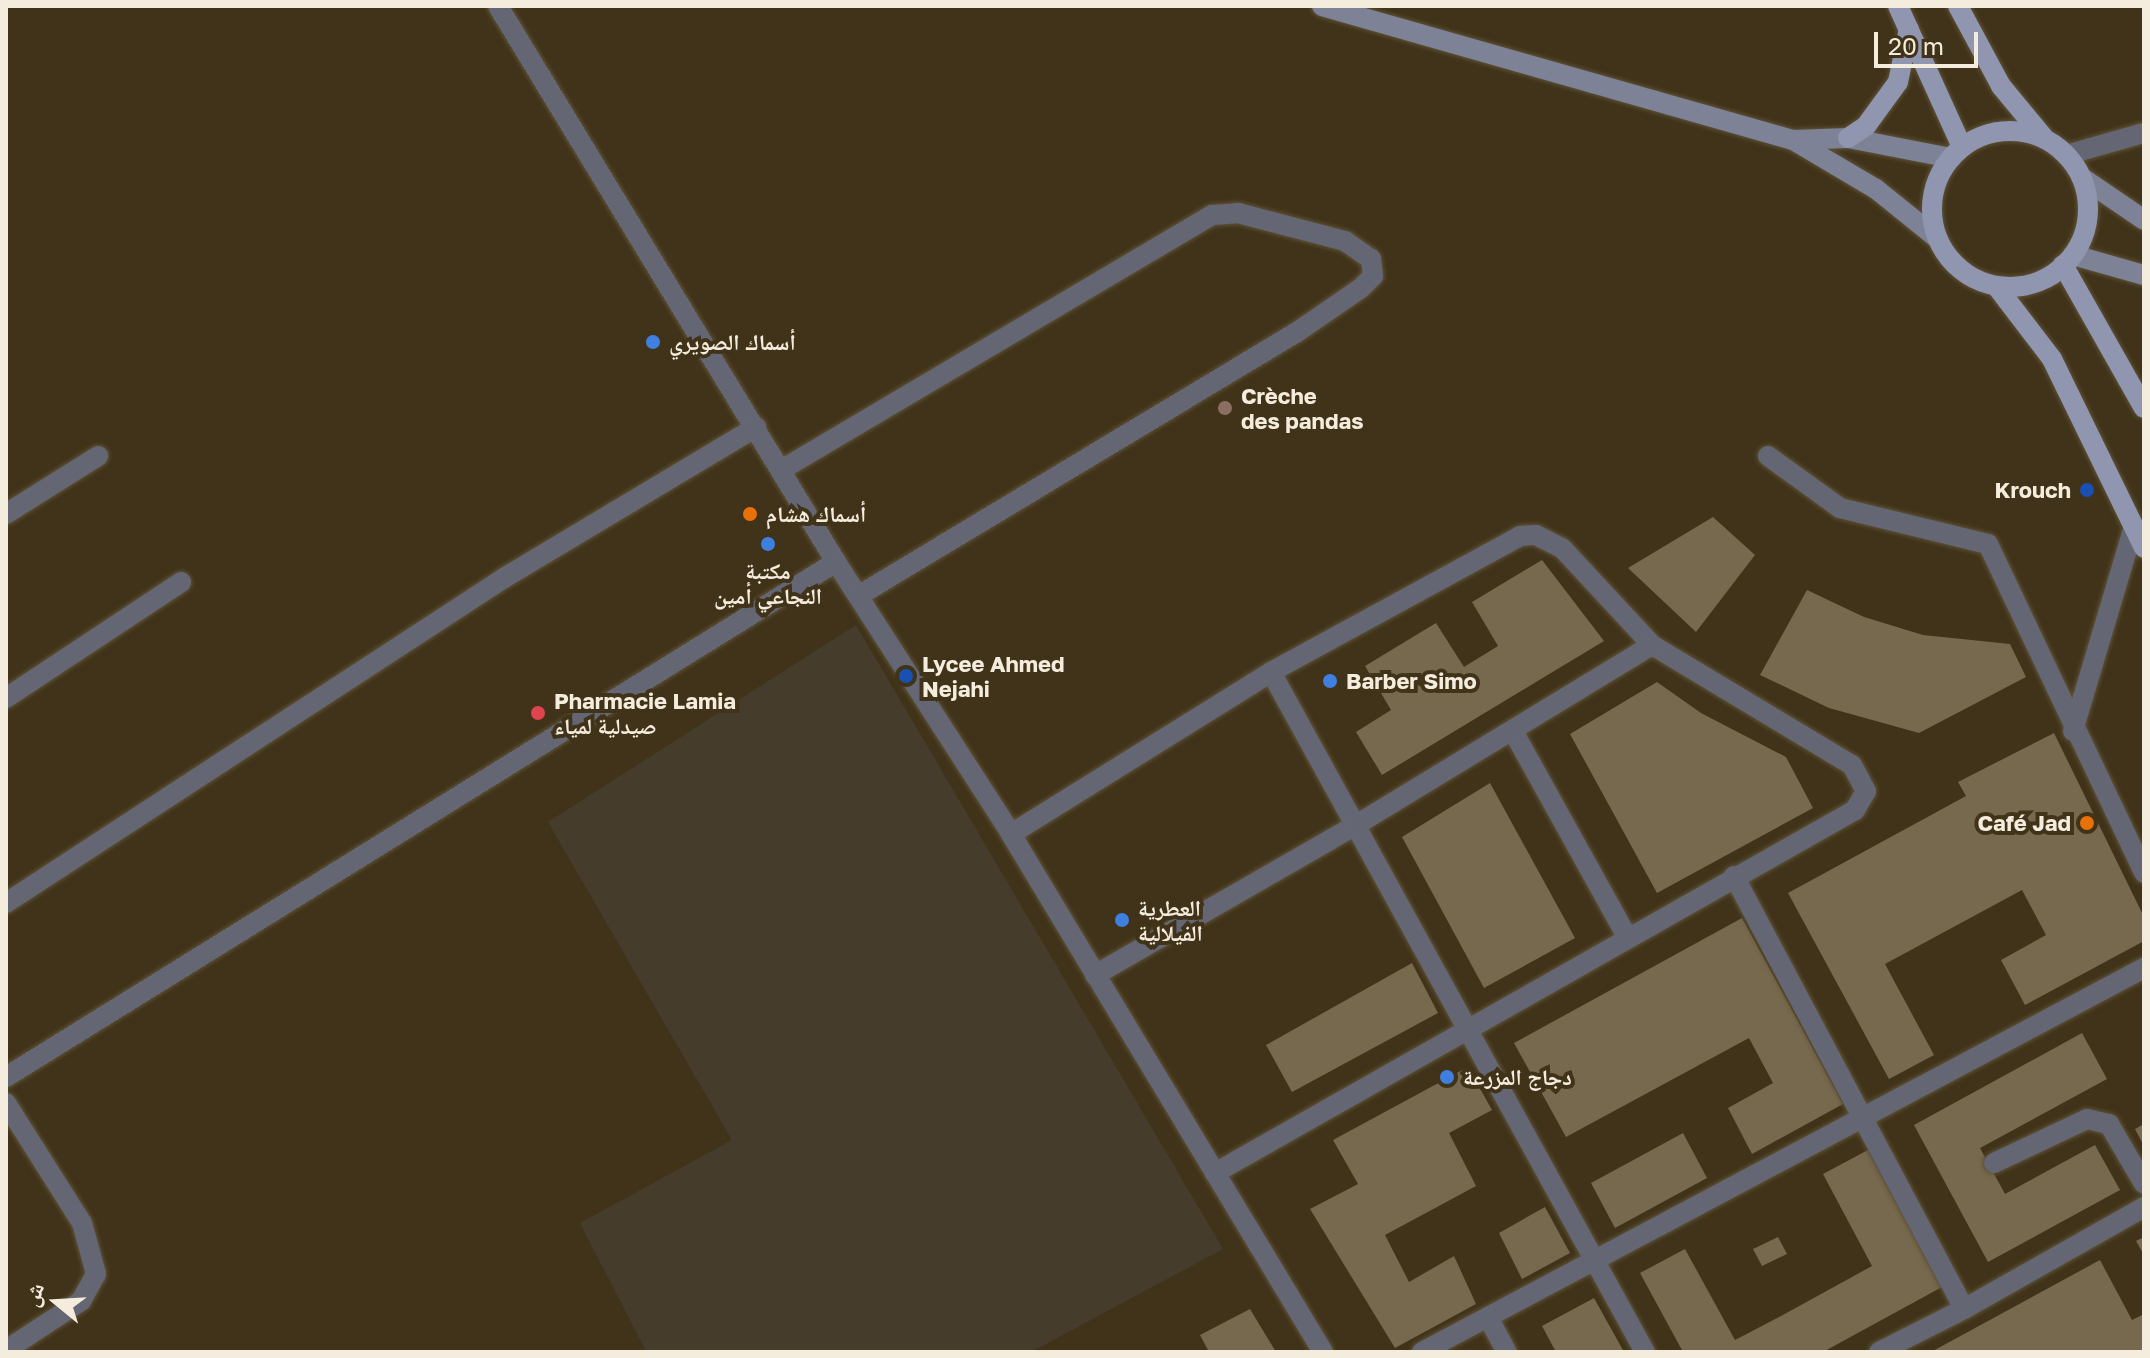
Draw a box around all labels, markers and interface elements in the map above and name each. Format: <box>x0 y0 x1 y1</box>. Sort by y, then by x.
scale bar <box>1878 16 1982 66</box>
text: 20 m <box>1888 31 1944 60</box>
place label: أسماك الصويري <box>669 329 796 355</box>
marker: أسماك الصويري <box>644 333 662 351</box>
place label: Crèche des pandas <box>1241 382 1364 434</box>
marker: Crèche des pandas <box>1216 399 1234 417</box>
place label: Krouch <box>1995 477 2071 503</box>
marker: Krouch <box>2078 481 2096 499</box>
place label: أسماك هشام <box>766 501 866 527</box>
marker: أسماك هشام <box>741 505 759 523</box>
marker: مكتبة النجاعي أمين <box>759 535 777 553</box>
place label: مكتبة النجاعي أمين <box>714 557 822 608</box>
place label: Lycee Ahmed Nejahi <box>922 650 1065 702</box>
marker: Lycee Ahmed Nejahi <box>897 667 915 685</box>
place label: Barber Simo <box>1346 668 1477 694</box>
marker: Barber Simo <box>1321 672 1339 690</box>
place label: Pharmacie Lamia صيدلية لمياء <box>554 687 736 738</box>
marker: Pharmacie Lamia صيدلية لمياء <box>529 704 547 722</box>
place label: Café Jad <box>1977 810 2071 836</box>
marker: Café Jad <box>2078 814 2096 832</box>
place label: العطرية الفيلالية <box>1138 894 1203 946</box>
marker: العطرية الفيلالية <box>1113 911 1131 929</box>
place label: دجاج المزرعة <box>1463 1064 1572 1090</box>
marker: دجاج المزرعة <box>1438 1068 1456 1086</box>
north arrow <box>16 1262 96 1342</box>
text: ش <box>16 1279 49 1310</box>

